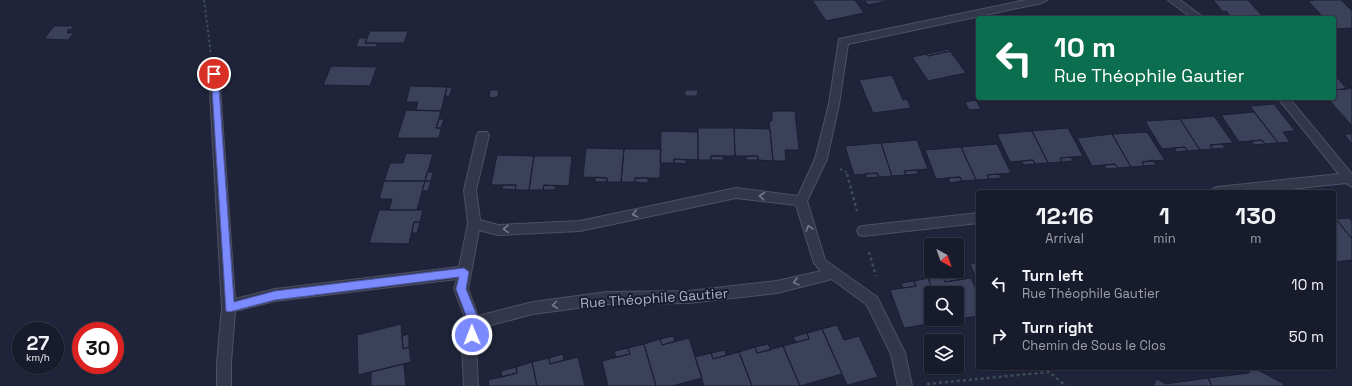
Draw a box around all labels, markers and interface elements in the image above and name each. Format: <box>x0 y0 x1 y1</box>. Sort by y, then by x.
text: 10 m <box>1054 29 1116 65</box>
icon: left <box>988 32 1040 84</box>
pin <box>197 57 231 91</box>
icon: arrive <box>203 63 225 85</box>
text: Rue Théophile Gautier <box>1054 64 1244 87</box>
one-way arrow <box>759 192 765 201</box>
text: 12:16 <box>1036 200 1094 231</box>
text: 1 <box>1159 200 1170 231</box>
text: 130 <box>1235 200 1276 231</box>
one-way arrow <box>631 209 638 217</box>
one-way arrow <box>503 225 509 234</box>
one-way arrow <box>805 225 814 232</box>
text: Arrival <box>1045 230 1084 247</box>
text: min <box>1153 230 1176 247</box>
text: m <box>1250 230 1261 247</box>
north arrow <box>924 238 964 278</box>
map controls <box>924 238 964 374</box>
text: Turn left <box>1022 266 1084 285</box>
icon: left <box>988 273 1010 295</box>
text: 10 m <box>1291 275 1324 294</box>
one-way arrow <box>793 278 799 286</box>
street label: Rue Théophile Gautier <box>579 284 729 312</box>
text: Rue Théophile Gautier <box>1022 285 1160 302</box>
button: search <box>924 286 964 326</box>
one-way arrow <box>552 300 559 309</box>
position arrow <box>451 314 493 356</box>
text: Turn right <box>1022 318 1093 337</box>
speed limit sign: 30 <box>72 322 124 374</box>
icon: right <box>988 325 1010 347</box>
text: 50 m <box>1289 327 1324 346</box>
text: 27 <box>27 330 49 356</box>
button: layers <box>924 334 964 374</box>
text: Chemin de Sous le Clos <box>1022 337 1166 354</box>
text: km/h <box>26 351 50 364</box>

